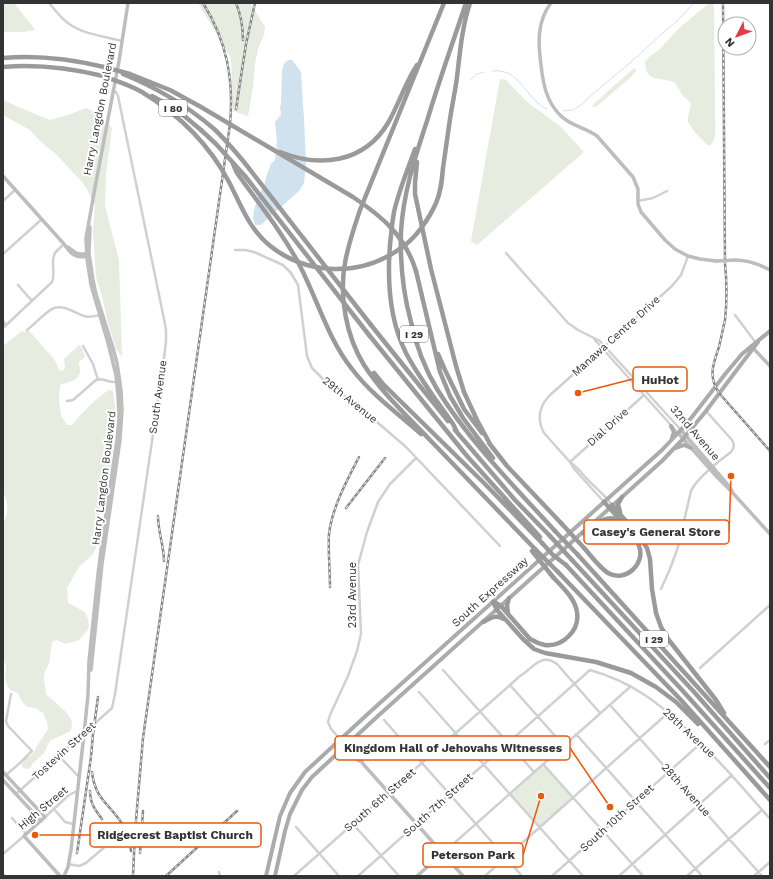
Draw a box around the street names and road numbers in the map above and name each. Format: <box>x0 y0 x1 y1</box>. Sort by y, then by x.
street label: Harry Langdon Boulevard <box>81 41 119 177</box>
road number: I 80 <box>159 100 187 116</box>
street label: Manawa Centre Drive <box>569 293 663 379</box>
road number: I 29 <box>400 326 428 342</box>
street label: South Avenue <box>146 359 170 435</box>
street label: 29th Avenue <box>320 374 380 426</box>
street label: 32nd Avenue <box>668 403 722 463</box>
street label: Dial Drive <box>585 405 631 449</box>
street label: Harry Langdon Boulevard <box>89 410 119 546</box>
street label: South Expressway <box>449 554 531 630</box>
street label: 23rd Avenue <box>346 562 359 628</box>
road number: I 29 <box>640 631 668 647</box>
street label: 29th Avenue <box>660 705 718 761</box>
street label: Tostevin Street <box>30 719 99 783</box>
street label: 28th Avenue <box>659 761 713 819</box>
street label: South 6th Street <box>342 765 419 835</box>
street label: South 7th Street <box>400 770 476 840</box>
street label: South 10th Street <box>577 781 657 855</box>
street label: High Street <box>16 783 71 832</box>

